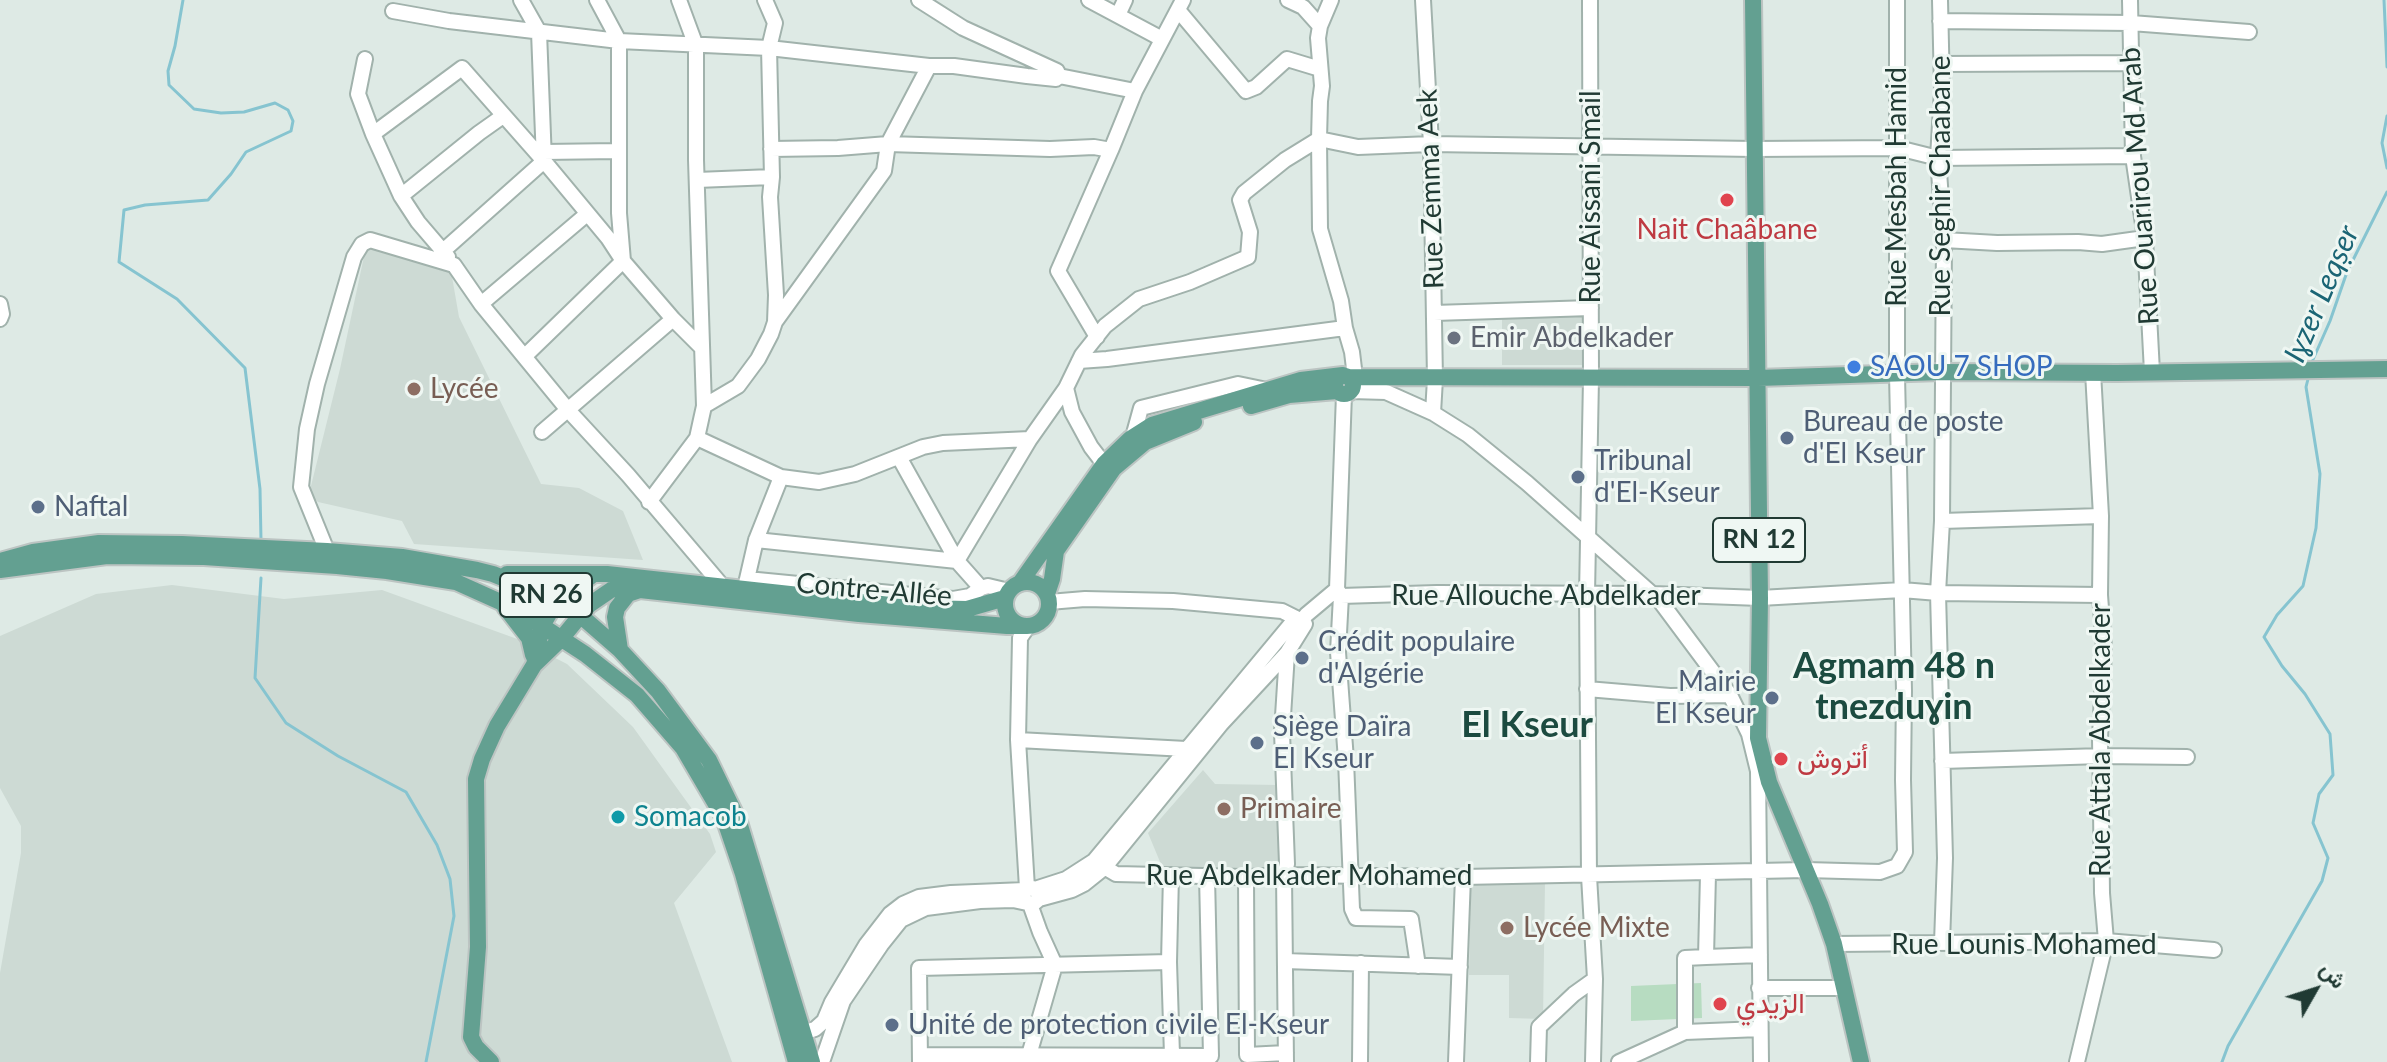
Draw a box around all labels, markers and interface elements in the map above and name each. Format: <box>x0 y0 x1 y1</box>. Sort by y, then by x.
street label: Rue Ouarirou Md Arab <box>2114 46 2166 326</box>
street label: Rue Seghir Chaabane <box>1924 56 1958 316</box>
street label: Rue Mesbah Hamid <box>1880 67 1914 307</box>
street label: Rue Zemma Aek <box>1411 88 1451 290</box>
street label: Rue Aissani Smail <box>1574 91 1608 303</box>
marker: Nait Chaâbane <box>1718 191 1736 209</box>
place label: Nait Chaâbane <box>1637 213 1817 247</box>
water label: Iɣzer Leqṣer <box>2277 220 2367 368</box>
place label: Emir Abdelkader <box>1470 321 1673 355</box>
marker: Emir Abdelkader <box>1445 329 1463 347</box>
place label: SAOU 7 SHOP <box>1870 350 2053 384</box>
marker: SAOU 7 SHOP <box>1845 358 1863 376</box>
place label: Lycée <box>430 372 498 406</box>
marker: Lycée <box>405 380 423 398</box>
place label: Bureau de poste d'El Kseur <box>1803 405 2004 471</box>
marker: Bureau de poste d'El Kseur <box>1778 429 1796 447</box>
place label: Tribunal d'El-Kseur <box>1594 444 1720 510</box>
marker: Tribunal d'El-Kseur <box>1569 468 1587 486</box>
place label: Naftal <box>54 490 128 524</box>
marker: Naftal <box>29 498 47 516</box>
road number: RN 12 <box>1713 518 1805 562</box>
street label: Contre-Allée <box>795 566 953 614</box>
road number: RN 26 <box>500 573 592 617</box>
street label: Rue Allouche Abdelkader <box>1391 579 1701 613</box>
street label: Rue Attala Abdelkader <box>2084 603 2118 877</box>
place label: Crédit populaire d'Algérie <box>1318 625 1515 691</box>
district label: Agmam 48 n tnezduɣin <box>1793 644 1995 729</box>
marker: Crédit populaire d'Algérie <box>1293 649 1311 667</box>
place label: Mairie El Kseur <box>1655 665 1756 731</box>
marker: Mairie El Kseur <box>1763 689 1781 707</box>
district label: El Kseur <box>1461 703 1593 747</box>
place label: Siège Daïra El Kseur <box>1273 710 1411 776</box>
marker: Siège Daïra El Kseur <box>1248 734 1266 752</box>
place label: أتروش <box>1797 742 1868 776</box>
marker: أتروش <box>1772 750 1790 768</box>
place label: Primaire <box>1240 792 1342 826</box>
place label: Somacob <box>634 800 747 834</box>
marker: Primaire <box>1215 800 1233 818</box>
marker: Somacob <box>609 808 627 826</box>
street label: Rue Abdelkader Mohamed <box>1146 859 1472 893</box>
place label: Lycée Mixte <box>1523 911 1670 945</box>
marker: Lycée Mixte <box>1498 919 1516 937</box>
street label: Rue Lounis Mohamed <box>1891 928 2157 962</box>
north arrow <box>2275 950 2355 1030</box>
text: ش <box>2315 956 2353 993</box>
place label: الزيدي <box>1736 987 1805 1021</box>
marker: الزيدي <box>1711 995 1729 1013</box>
place label: Unité de protection civile El-Kseur <box>908 1008 1329 1042</box>
marker: Unité de protection civile El-Kseur <box>883 1016 901 1034</box>

